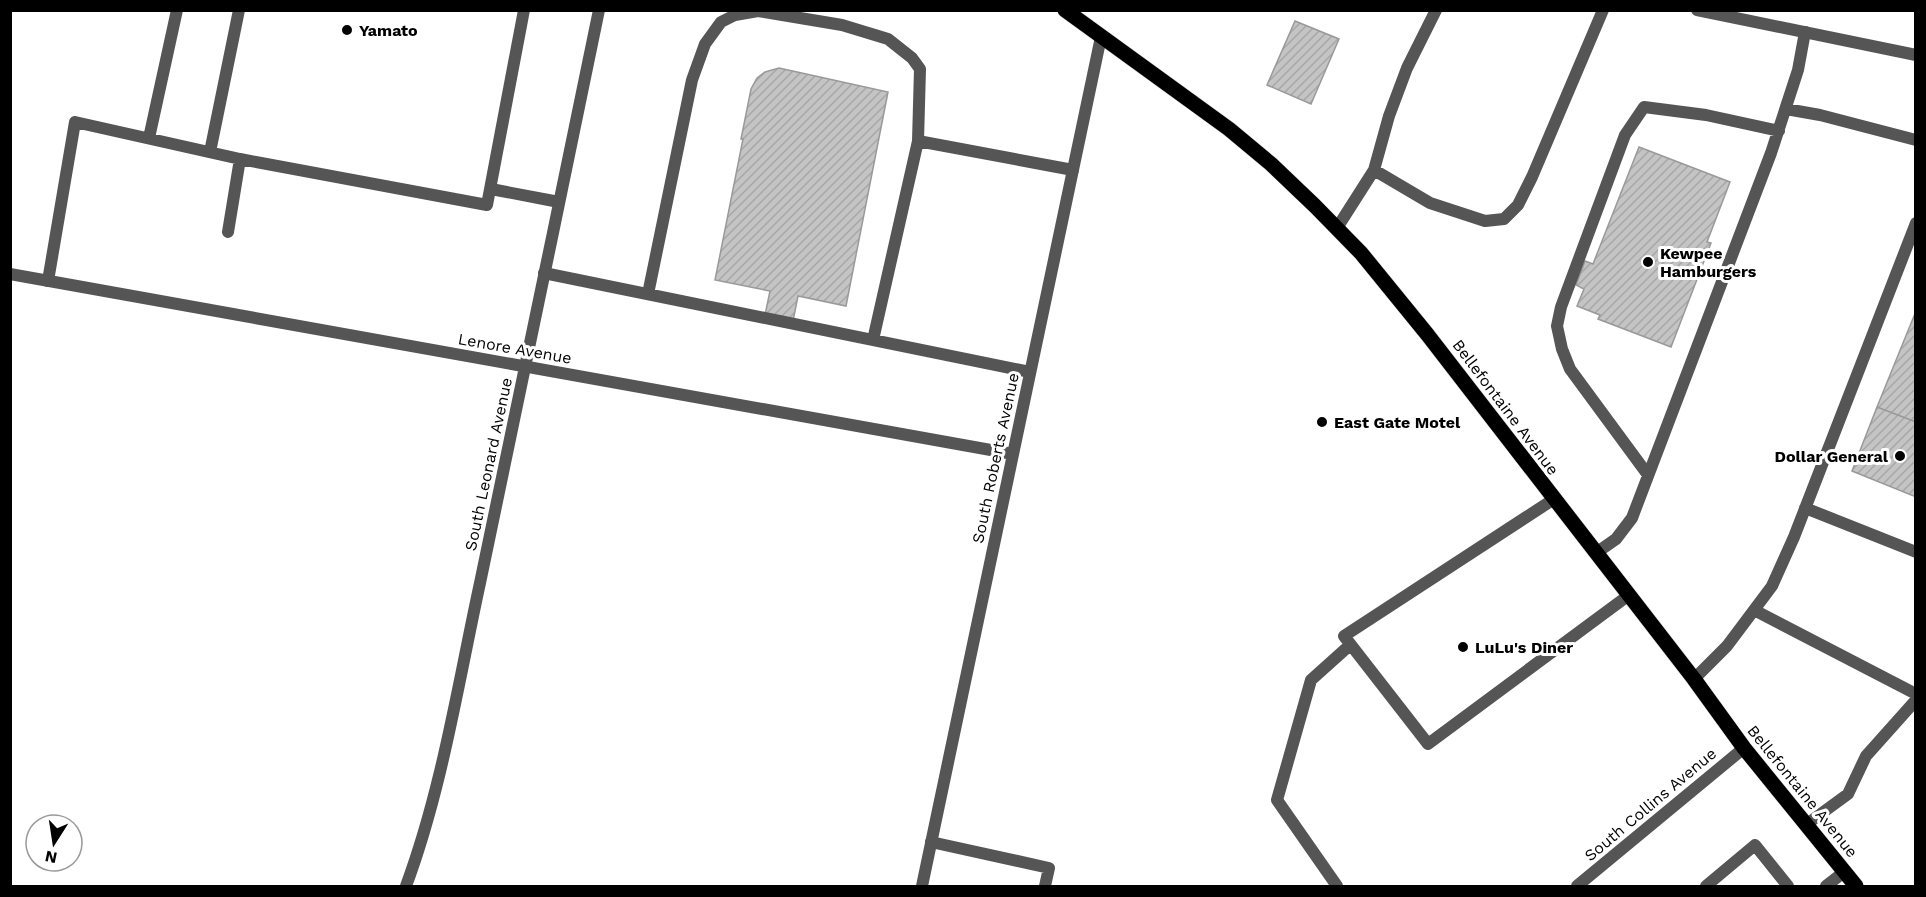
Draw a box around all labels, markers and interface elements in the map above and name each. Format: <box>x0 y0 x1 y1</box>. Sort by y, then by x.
place label: Yamato <box>359 21 418 40</box>
marker: Yamato <box>340 23 354 37</box>
place label: Kewpee Hamburgers <box>1660 244 1757 281</box>
marker: Kewpee Hamburgers <box>1641 255 1655 269</box>
street label: Lenore Avenue <box>457 329 573 368</box>
street label: Bellefontaine Avenue <box>1448 336 1563 479</box>
street label: South Roberts Avenue <box>968 371 1023 545</box>
street label: South Leonard Avenue <box>461 376 516 552</box>
place label: East Gate Motel <box>1334 413 1461 432</box>
marker: East Gate Motel <box>1315 415 1329 429</box>
place label: Dollar General <box>1775 447 1889 466</box>
marker: Dollar General <box>1893 449 1907 463</box>
place label: LuLu's Diner <box>1475 638 1573 657</box>
marker: LuLu's Diner <box>1456 640 1470 654</box>
street label: Bellefontaine Avenue <box>1743 721 1862 861</box>
street label: South Collins Avenue <box>1581 744 1720 865</box>
north arrow <box>24 813 84 873</box>
text: N <box>43 847 59 868</box>

